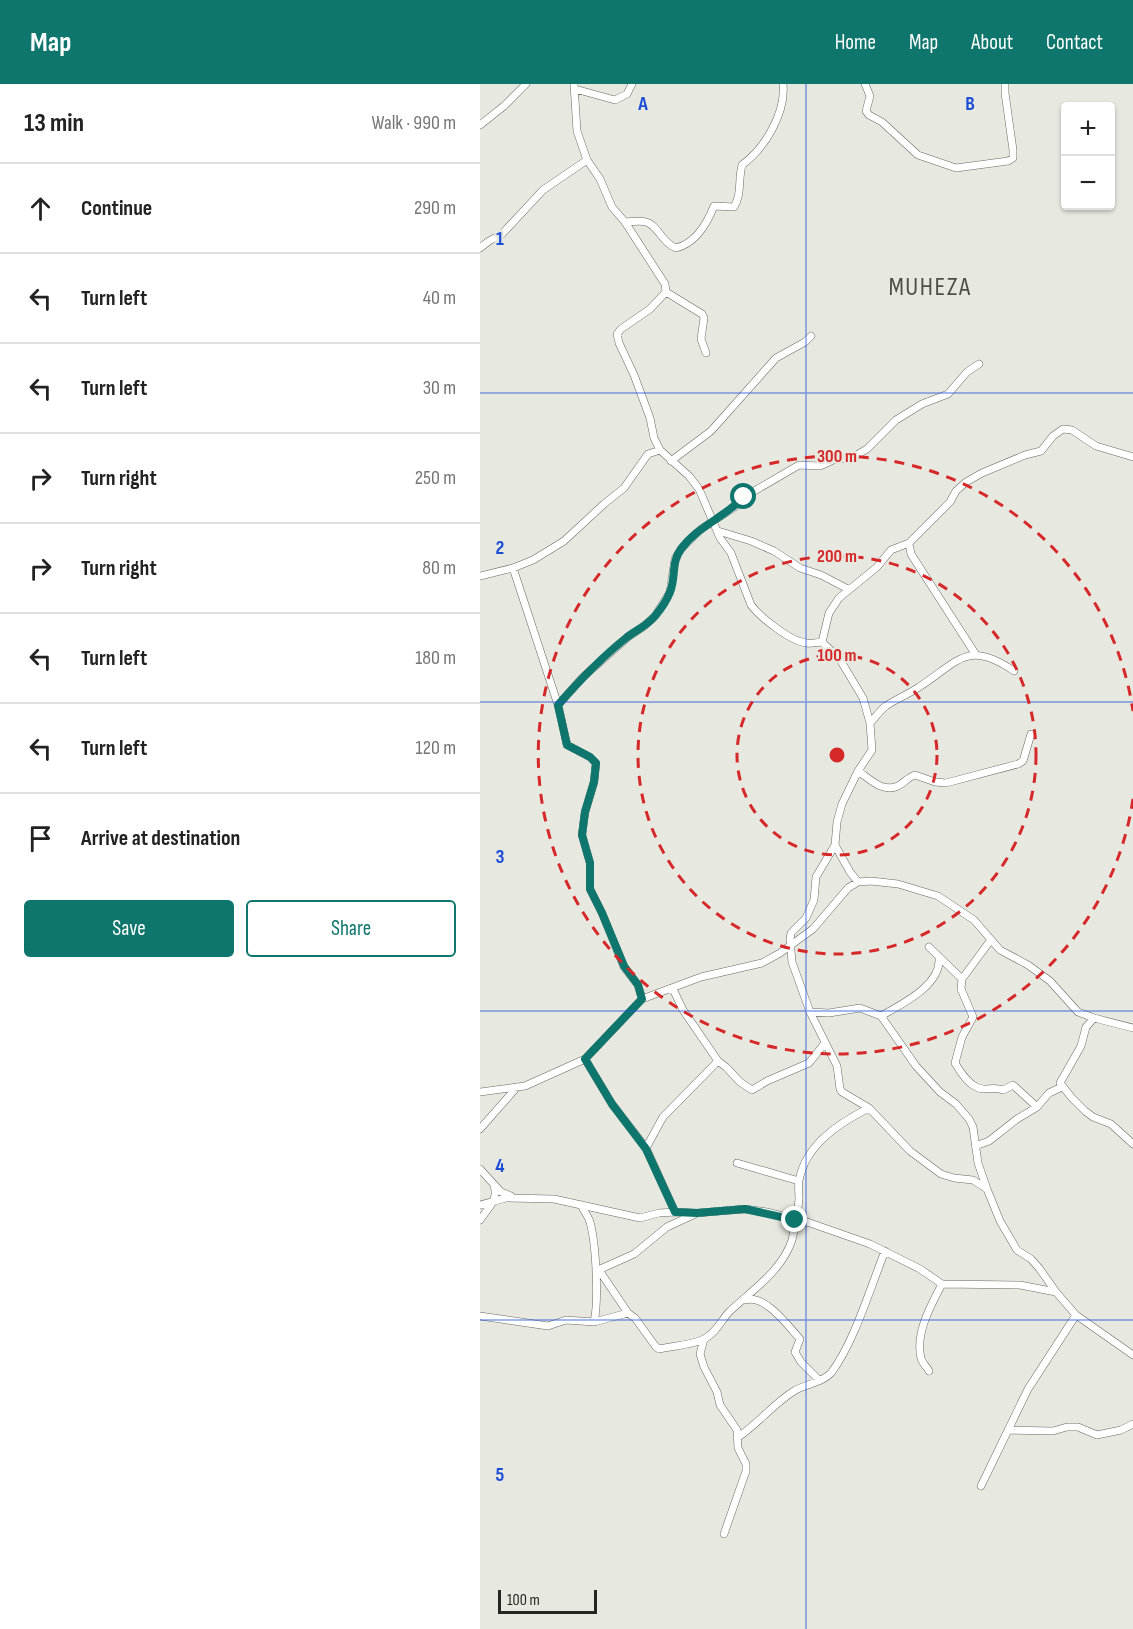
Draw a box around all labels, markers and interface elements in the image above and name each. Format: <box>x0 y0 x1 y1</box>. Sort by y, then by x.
text: Map <box>30 26 71 59</box>
text: Home <box>835 30 876 55</box>
text: Map <box>909 30 938 55</box>
text: About <box>971 30 1013 55</box>
text: Contact <box>1046 30 1103 55</box>
text: A <box>637 92 648 116</box>
text: B <box>965 92 975 116</box>
map controls <box>1061 102 1115 210</box>
button: + <box>1061 102 1115 156</box>
text: 13 min <box>24 108 84 139</box>
text: Walk · 990 m <box>371 111 456 135</box>
button: − <box>1061 156 1115 210</box>
icon: ahead <box>24 192 57 225</box>
text: Continue <box>81 195 152 222</box>
text: 290 m <box>414 196 456 220</box>
text: 1 <box>496 227 504 251</box>
district label: MUHEZA <box>888 272 972 303</box>
icon: left <box>24 282 57 315</box>
text: Turn left <box>81 285 147 312</box>
text: 40 m <box>423 286 456 310</box>
icon: left <box>24 372 57 405</box>
text: Turn left <box>81 375 147 402</box>
text: 30 m <box>423 376 456 400</box>
text: 300 m <box>817 446 857 467</box>
icon: right <box>24 462 57 495</box>
text: Turn right <box>81 465 157 492</box>
text: 250 m <box>415 466 456 490</box>
route start <box>730 483 756 509</box>
text: 2 <box>496 536 504 560</box>
text: 200 m <box>817 546 857 567</box>
icon: right <box>24 552 57 585</box>
text: Turn right <box>81 555 157 582</box>
text: 80 m <box>422 556 456 580</box>
icon: left <box>24 642 57 675</box>
text: Turn left <box>81 645 147 672</box>
text: 100 m <box>818 645 857 666</box>
text: 180 m <box>415 646 456 670</box>
icon: left <box>24 732 57 765</box>
text: Turn left <box>81 735 147 762</box>
text: 120 m <box>416 736 456 760</box>
centre of rings <box>827 745 847 765</box>
icon: arrive <box>24 822 57 855</box>
text: Arrive at destination <box>81 825 240 852</box>
text: 3 <box>496 845 505 869</box>
button: Save <box>24 900 234 957</box>
button: Share <box>246 900 456 957</box>
text: 4 <box>495 1154 505 1178</box>
route end <box>781 1206 807 1232</box>
text: 5 <box>496 1463 505 1487</box>
scale bar <box>498 1587 597 1614</box>
text: 100 m <box>507 1591 540 1610</box>

